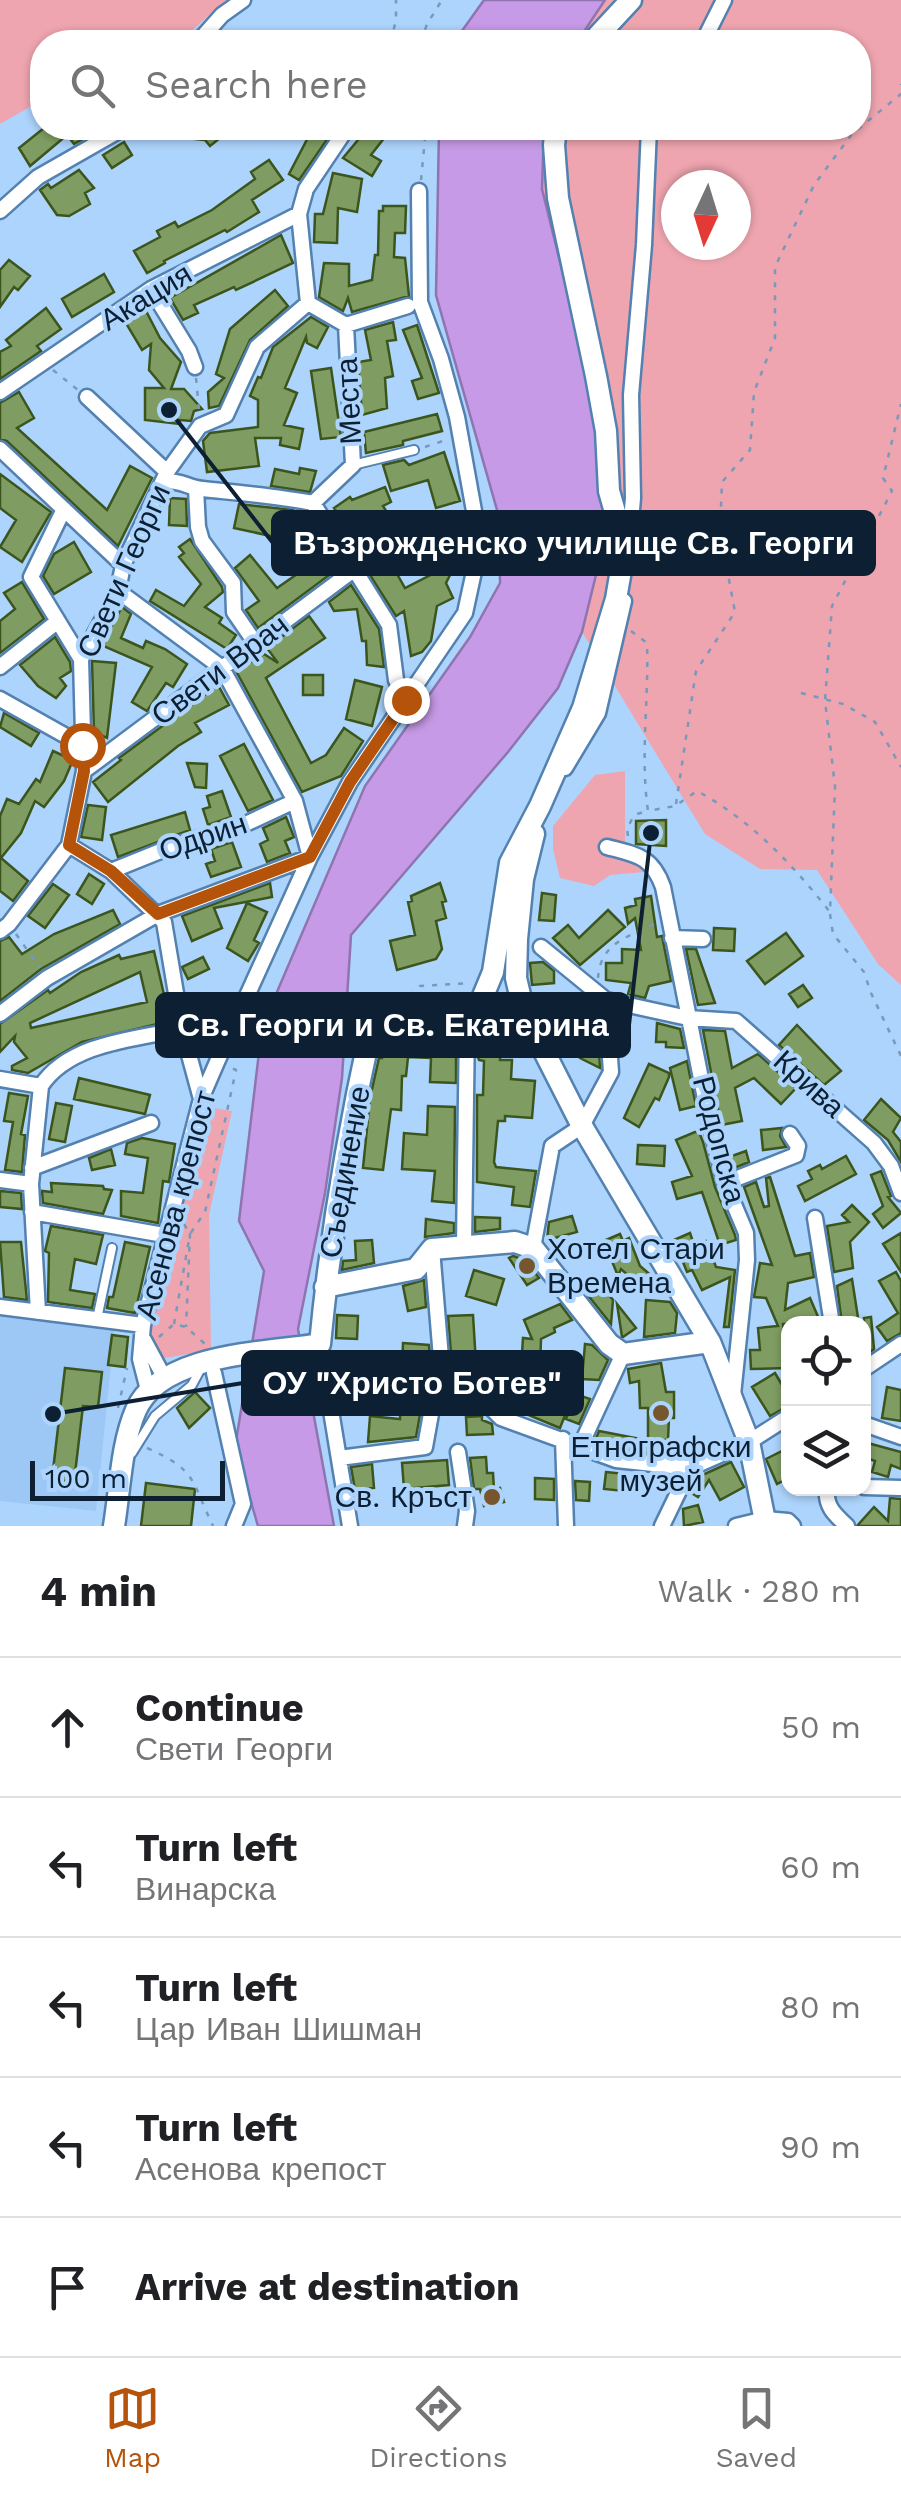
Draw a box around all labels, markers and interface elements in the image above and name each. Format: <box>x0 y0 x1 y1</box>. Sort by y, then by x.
search box <box>30 30 871 140</box>
icon: search <box>65 58 120 113</box>
text: Search here <box>145 63 368 107</box>
north arrow <box>661 170 751 260</box>
street label: Акация <box>94 256 198 337</box>
street label: Места <box>329 356 368 445</box>
street label: Свети Георги <box>70 479 177 663</box>
callout: Възрожденско училище Св. Георги <box>273 512 874 574</box>
text: Възрожденско училище Св. Георги <box>294 524 854 562</box>
street label: Свети Врач <box>144 607 295 732</box>
route end <box>384 678 430 724</box>
route start <box>60 723 106 769</box>
street label: Одрин <box>154 805 251 868</box>
callout: Св. Георги и Св. Екатерина <box>157 994 629 1056</box>
text: Св. Георги и Св. Екатерина <box>177 1006 609 1044</box>
street label: Крива <box>767 1043 852 1125</box>
street label: Родопска <box>686 1072 753 1208</box>
street label: Съединение <box>312 1083 377 1261</box>
street label: Асенова крепост <box>128 1086 223 1323</box>
place label: Хотел Стари Времена <box>547 1231 725 1300</box>
marker: Хотел Стари Времена <box>516 1255 538 1277</box>
map controls <box>781 1316 871 1496</box>
button: locate <box>781 1316 871 1406</box>
callout: ОУ "Христо Ботев" <box>243 1352 582 1414</box>
text: ОУ "Христо Ботев" <box>263 1364 561 1402</box>
marker: Етнографски музей <box>650 1402 672 1424</box>
button: layers <box>781 1406 871 1496</box>
place label: Етнографски музей <box>571 1429 751 1498</box>
scale bar <box>30 1456 225 1500</box>
text: 100 m <box>45 1462 127 1495</box>
place label: Св. Кръст <box>335 1479 472 1514</box>
marker: Св. Кръст <box>481 1486 503 1508</box>
text: 4 min <box>40 1567 157 1616</box>
text: Walk · 280 m <box>657 1572 861 1610</box>
text: Continue <box>135 1686 304 1730</box>
icon: ahead <box>40 1700 95 1755</box>
text: 50 m <box>781 1708 861 1746</box>
text: Свети Георги <box>135 1730 333 1768</box>
text: Turn left <box>135 1826 297 1870</box>
icon: left <box>40 1840 95 1895</box>
text: 60 m <box>780 1848 861 1886</box>
text: Винарска <box>135 1870 276 1908</box>
text: Turn left <box>135 1966 297 2010</box>
icon: left <box>40 1980 95 2035</box>
text: 80 m <box>780 1988 861 2026</box>
text: Цар Иван Шишман <box>135 2010 422 2048</box>
text: Turn left <box>135 2106 297 2150</box>
icon: left <box>40 2120 95 2175</box>
text: 90 m <box>780 2128 861 2166</box>
text: Асенова крепост <box>135 2150 386 2188</box>
icon: arrive <box>40 2260 95 2315</box>
text: Arrive at destination <box>135 2265 520 2309</box>
tab: Map <box>104 2381 161 2474</box>
tab: Directions <box>369 2381 508 2474</box>
tab: Saved <box>716 2381 797 2474</box>

